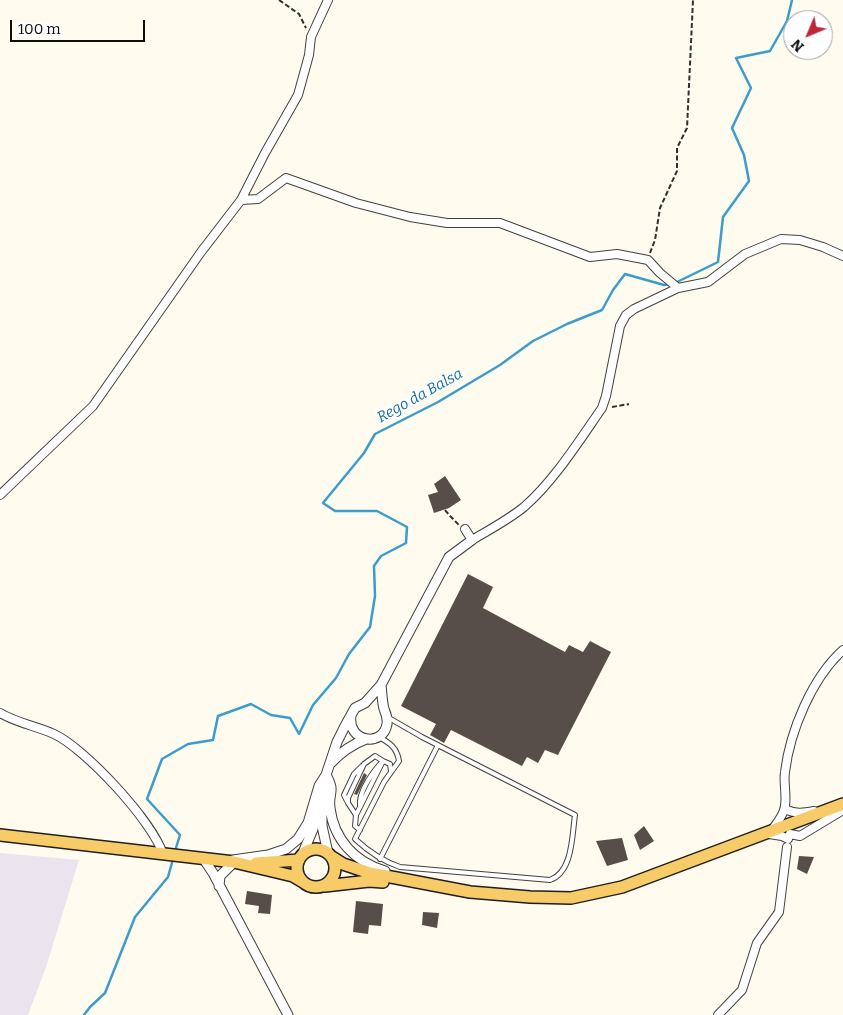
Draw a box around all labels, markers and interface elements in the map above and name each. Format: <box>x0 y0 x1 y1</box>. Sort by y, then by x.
scale bar <box>12 10 148 42</box>
north arrow <box>783 10 833 60</box>
text: 100 m <box>18 20 61 38</box>
text: N <box>788 35 808 55</box>
water label: Rego da Balsa <box>374 365 466 427</box>

